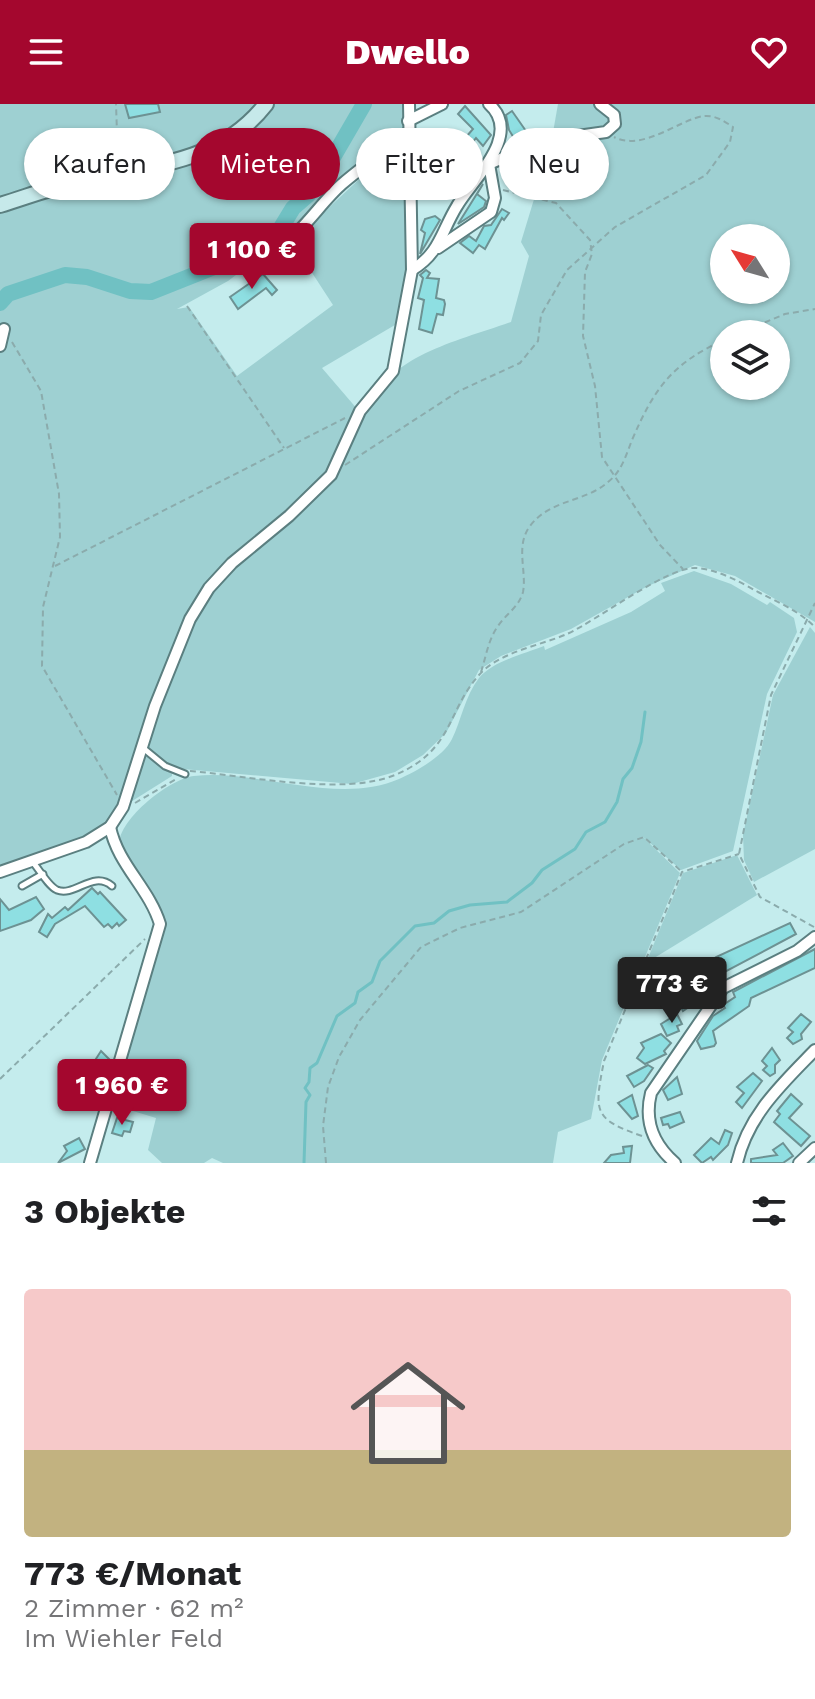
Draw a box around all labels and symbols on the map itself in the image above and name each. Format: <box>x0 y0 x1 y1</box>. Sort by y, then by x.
pin: 1 100 € <box>178 223 326 291</box>
north arrow <box>710 224 790 304</box>
pin: 773 € <box>616 957 728 1025</box>
pin: 1 960 € <box>48 1059 196 1127</box>

